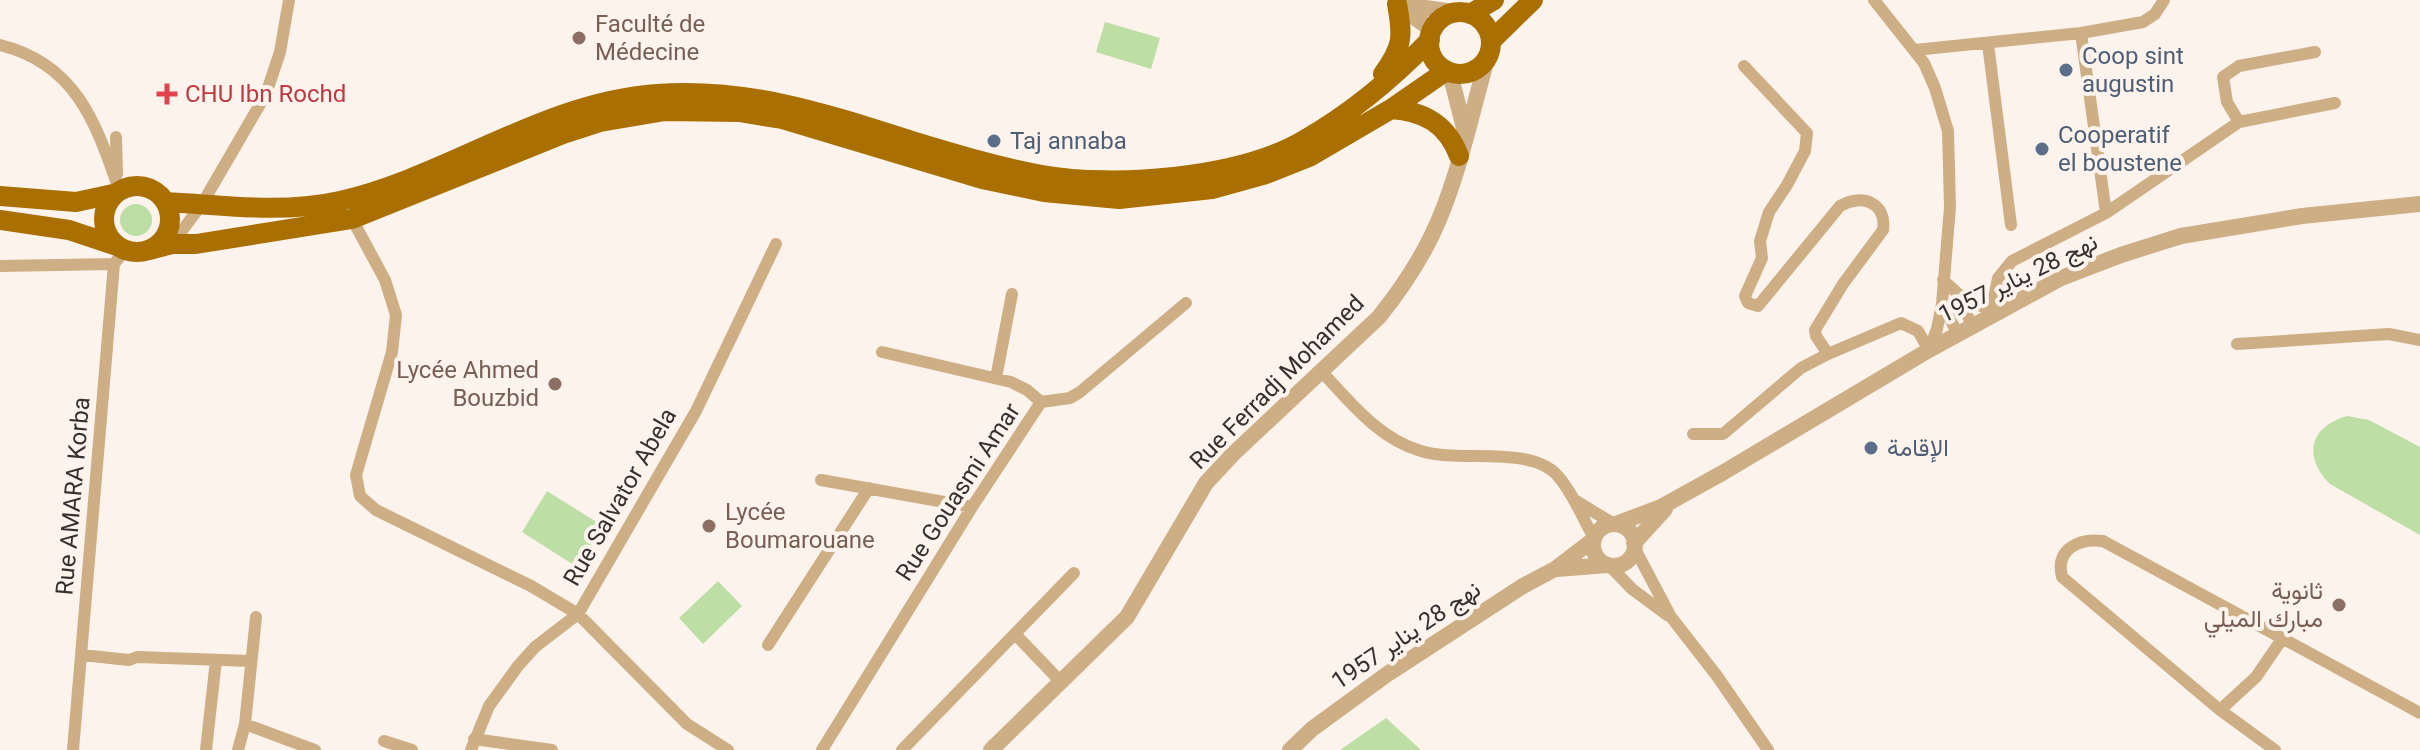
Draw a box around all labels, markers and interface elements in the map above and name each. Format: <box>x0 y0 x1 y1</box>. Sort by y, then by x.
place label: Faculté de Médecine <box>595 10 705 66</box>
marker: Faculté de Médecine <box>570 29 588 47</box>
place label: Coop sint augustin <box>2082 42 2184 98</box>
marker: Coop sint augustin <box>2057 61 2075 79</box>
place label: CHU Ibn Rochd <box>185 80 346 108</box>
marker: CHU Ibn Rochd <box>156 83 178 105</box>
place label: Cooperatif el boustene <box>2058 121 2182 177</box>
place label: Taj annaba <box>1010 127 1127 155</box>
marker: Taj annaba <box>985 132 1003 150</box>
marker: Cooperatif el boustene <box>2033 140 2051 158</box>
street label: نهج 28 يناير 1957 <box>1934 227 2103 331</box>
street label: Rue Ferradj Mohamed <box>1184 289 1370 475</box>
place label: Lycée Ahmed Bouzbid <box>396 356 539 412</box>
marker: Lycée Ahmed Bouzbid <box>546 375 564 393</box>
street label: Rue AMARA Korba <box>50 396 96 596</box>
street label: Rue Gouasmi Amar <box>890 398 1026 586</box>
street label: Rue Salvator Abela <box>558 403 682 591</box>
place label: الإقامة <box>1887 434 1949 463</box>
marker: الإقامة <box>1862 439 1880 457</box>
place label: Lycée Boumarouane <box>725 498 875 554</box>
marker: Lycée Boumarouane <box>700 517 718 535</box>
street label: نهج 28 يناير 1957 <box>1326 575 1487 698</box>
place label: ثانوية مبارك الميلي <box>2204 577 2323 638</box>
marker: ثانوية مبارك الميلي <box>2330 596 2348 614</box>

